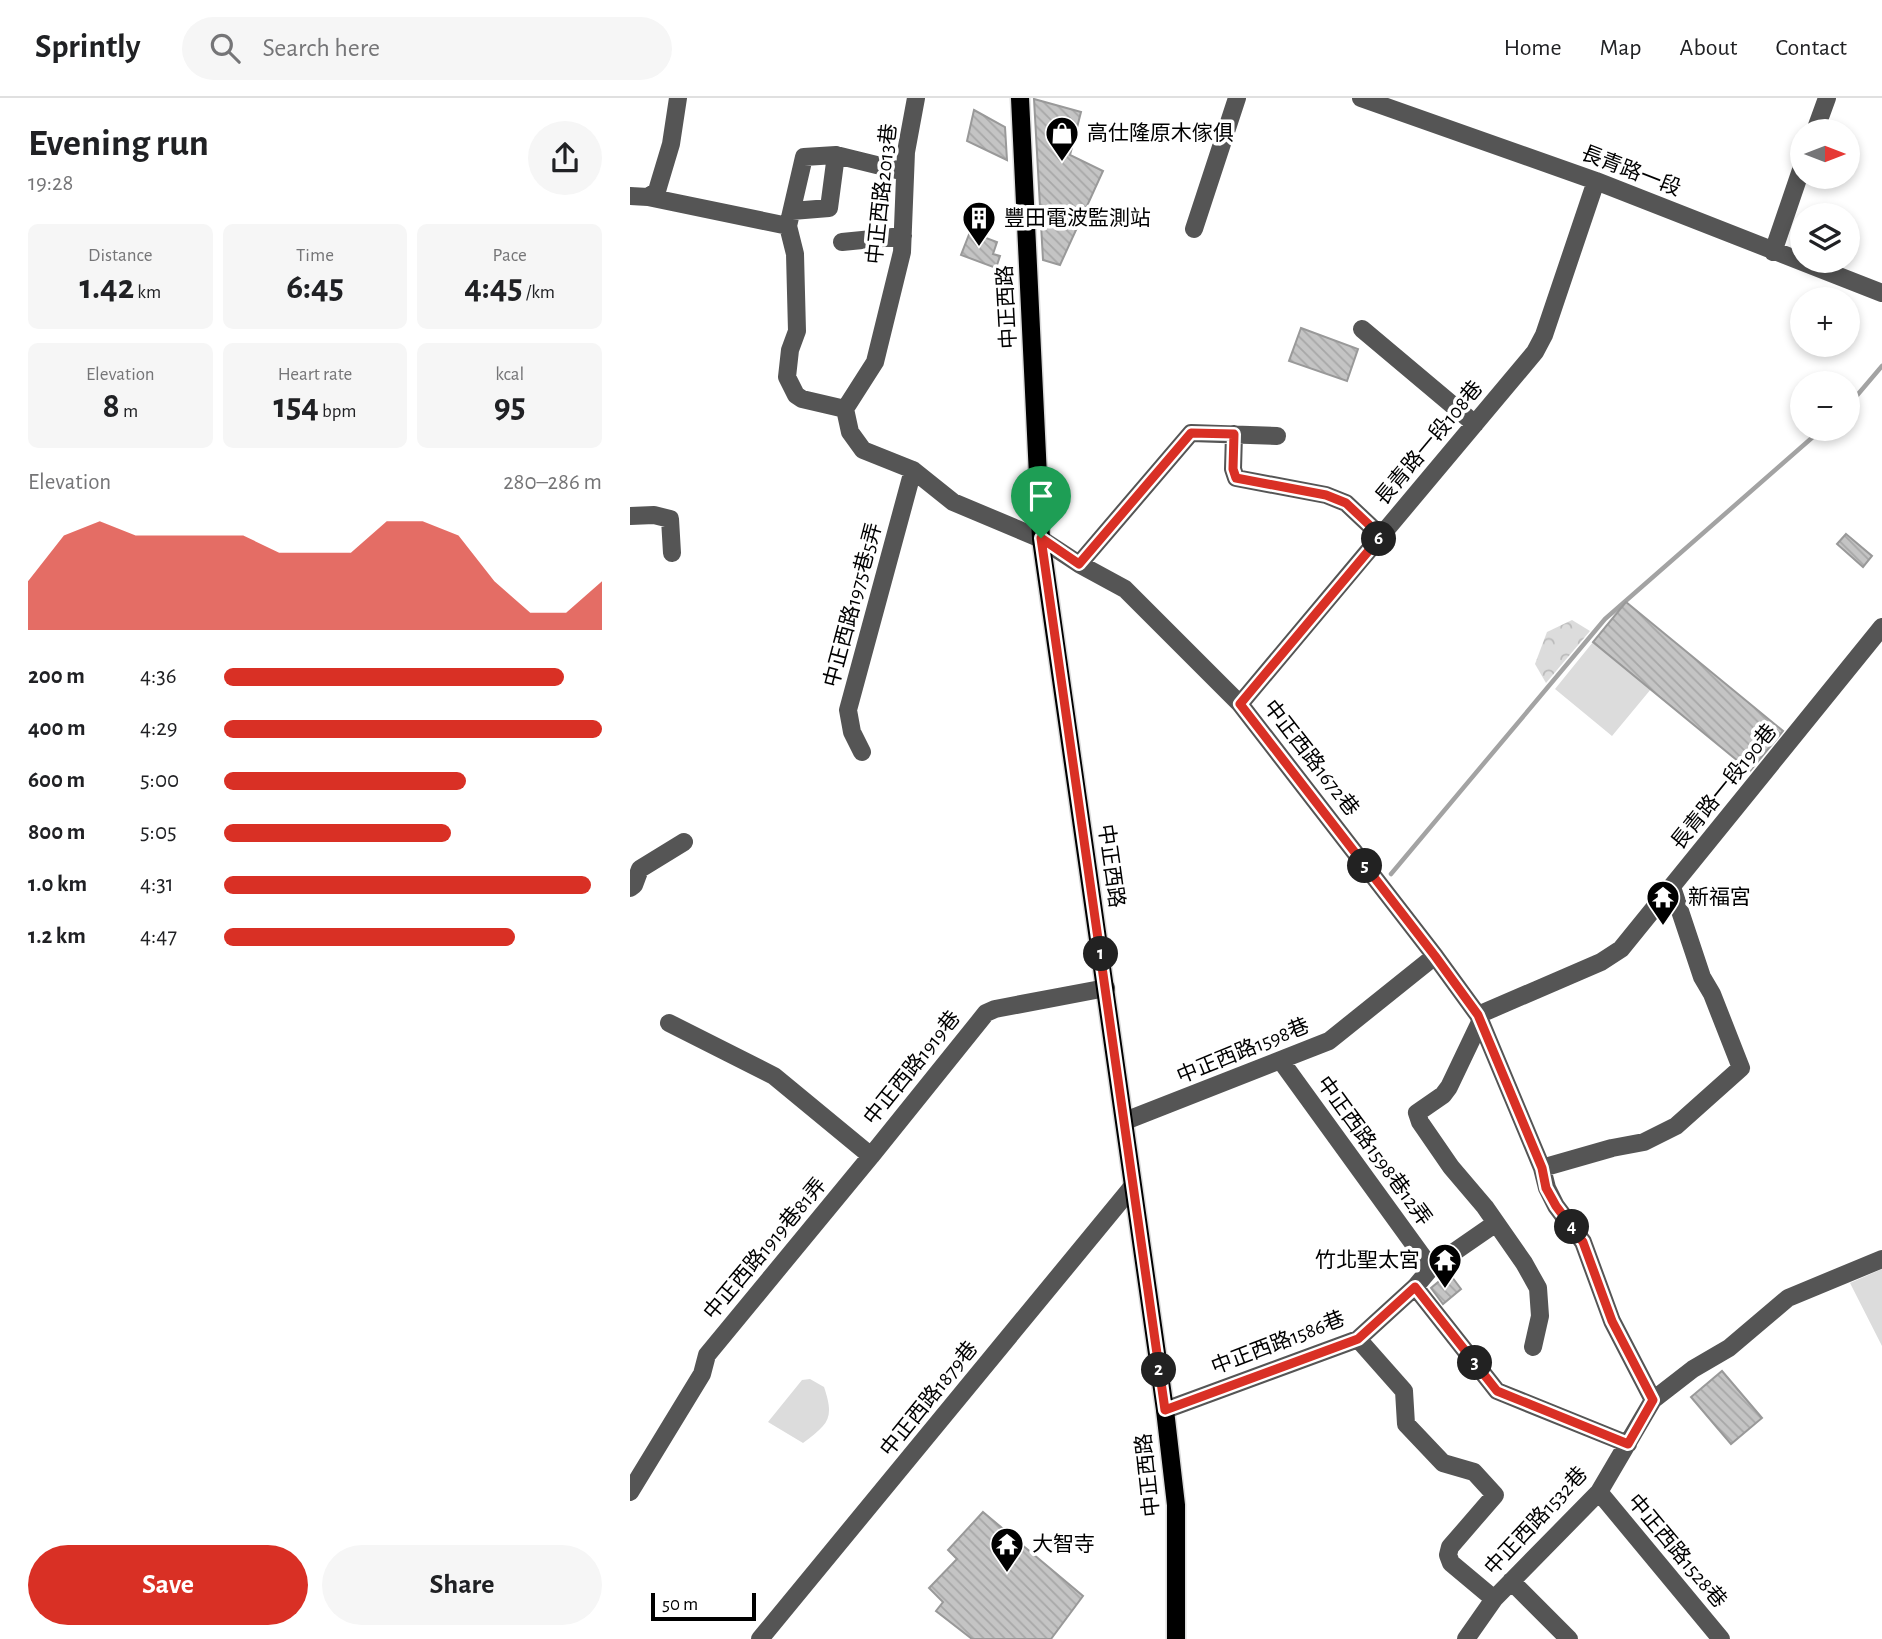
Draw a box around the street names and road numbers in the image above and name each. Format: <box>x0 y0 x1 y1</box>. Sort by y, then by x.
street label: 中正西路2013巷 <box>863 122 900 265</box>
street label: 長青路一段 <box>1578 141 1684 200</box>
street label: 中正西路 <box>993 265 1020 350</box>
street label: 長青路一段108巷 <box>1371 377 1487 509</box>
street label: 中正西路1975巷5弄 <box>820 520 885 690</box>
street label: 中正西路1672巷 <box>1260 696 1363 820</box>
street label: 長青路一段190巷 <box>1667 720 1781 854</box>
street label: 中正西路 <box>1095 823 1128 909</box>
street label: 中正西路1919巷 <box>859 1007 964 1129</box>
street label: 中正西路1598巷 <box>1173 1014 1312 1087</box>
street label: 中正西路1598巷12弄 <box>1313 1072 1436 1229</box>
street label: 中正西路1919巷81弄 <box>699 1174 830 1324</box>
street label: 中正西路1586巷 <box>1208 1307 1348 1378</box>
street label: 中正西路1879巷 <box>876 1337 981 1460</box>
street label: 中正西路 <box>1132 1432 1163 1518</box>
street label: 中正西路1532巷 <box>1480 1462 1591 1579</box>
street label: 中正西路1528巷 <box>1624 1490 1731 1612</box>

